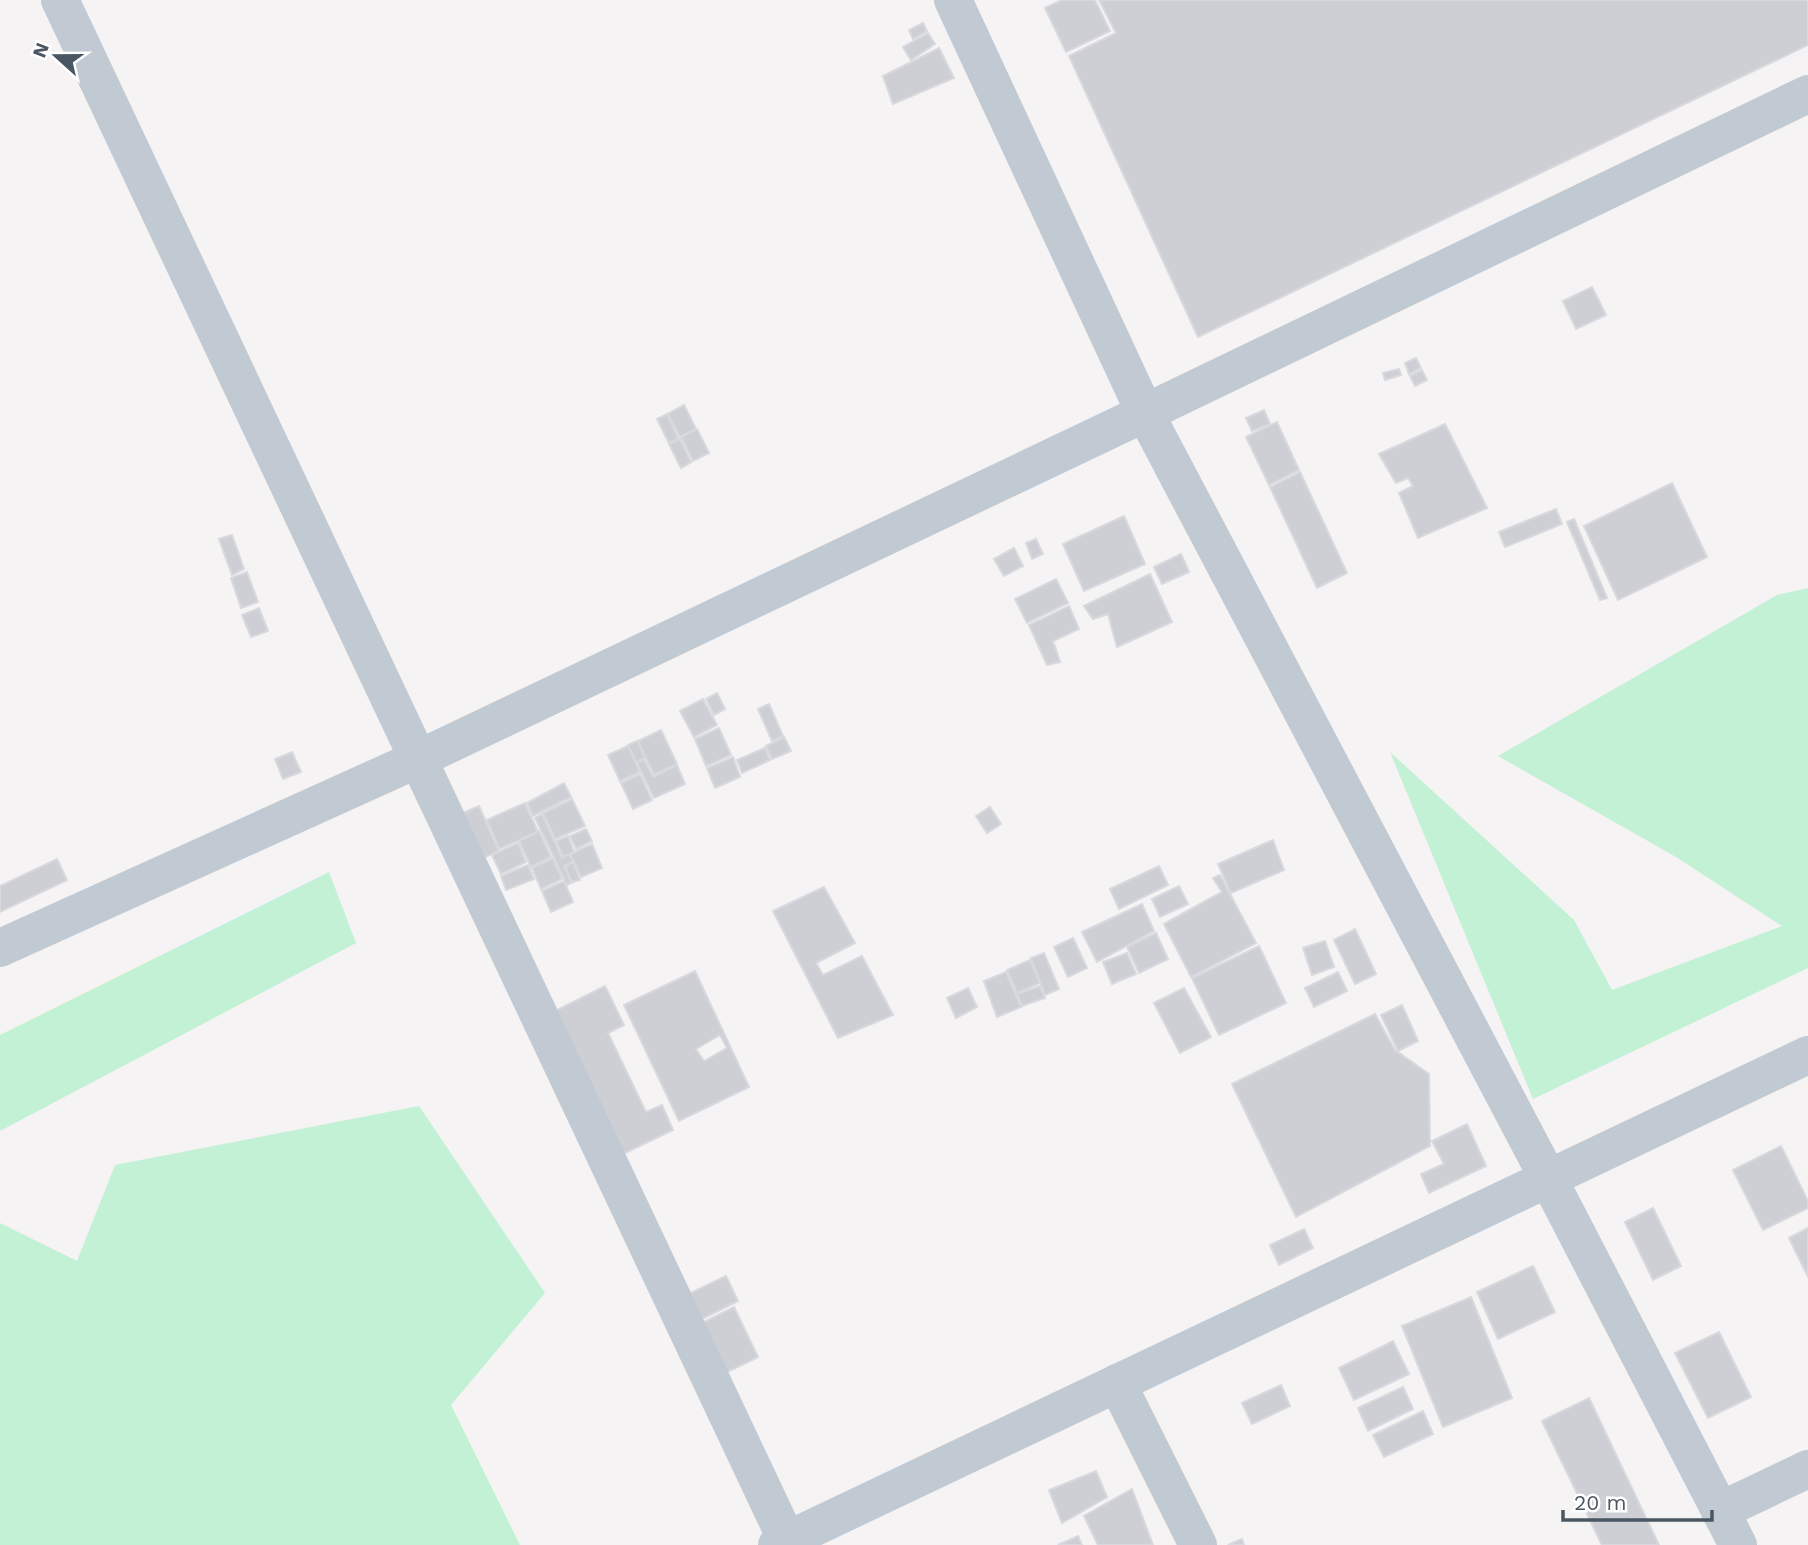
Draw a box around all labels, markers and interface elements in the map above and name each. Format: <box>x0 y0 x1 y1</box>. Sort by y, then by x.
north arrow <box>21 21 91 91</box>
text: N <box>27 39 54 61</box>
scale bar <box>1563 1478 1712 1522</box>
text: 20 m <box>1574 1490 1626 1515</box>

